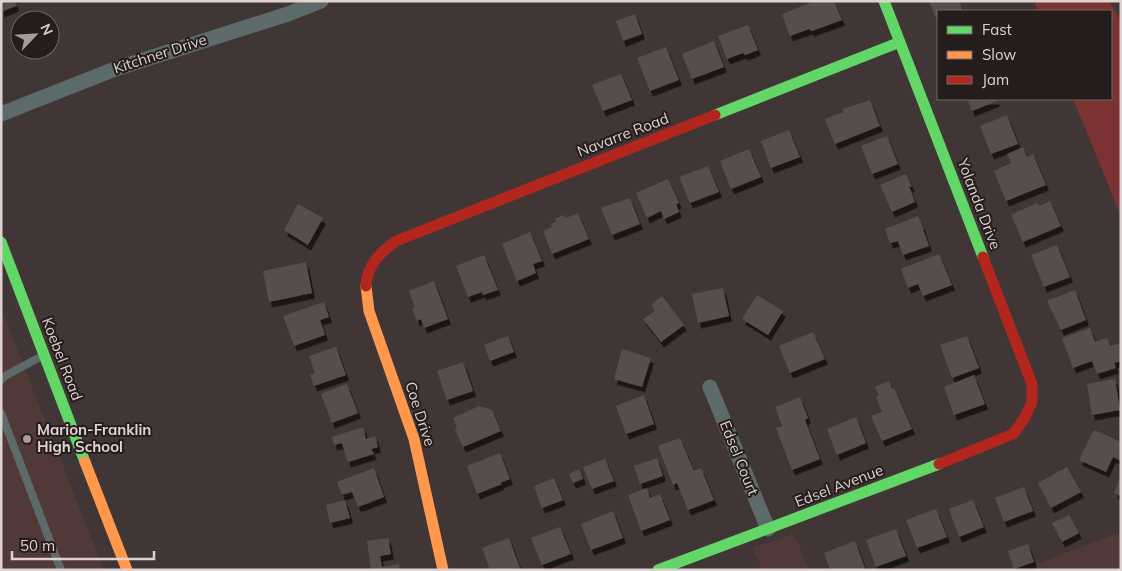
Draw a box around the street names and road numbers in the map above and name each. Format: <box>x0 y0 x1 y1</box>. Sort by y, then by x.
street label: Kitchner Drive <box>111 29 209 78</box>
street label: Navarre Road <box>574 108 671 161</box>
street label: Yolanda Drive <box>953 155 1006 252</box>
street label: Koebel Road <box>38 315 87 403</box>
street label: Coe Drive <box>401 379 440 448</box>
street label: Edsel Court <box>716 418 763 498</box>
street label: Edsel Avenue <box>792 460 886 511</box>

